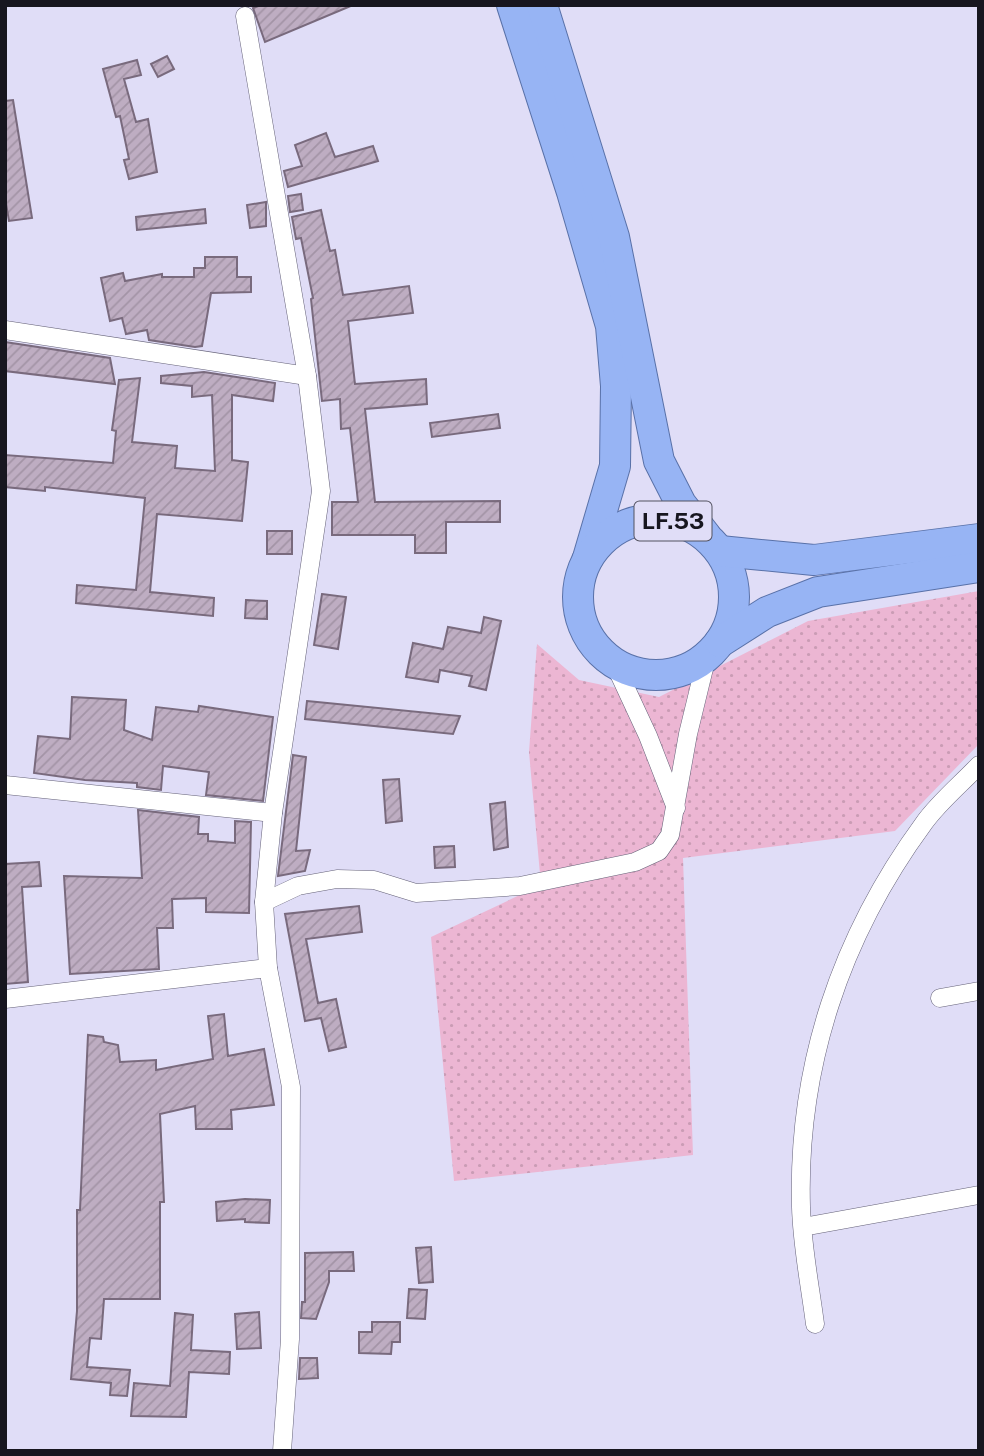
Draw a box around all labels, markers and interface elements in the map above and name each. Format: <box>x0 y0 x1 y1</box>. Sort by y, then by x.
road number: LF.53 <box>634 502 712 540</box>

